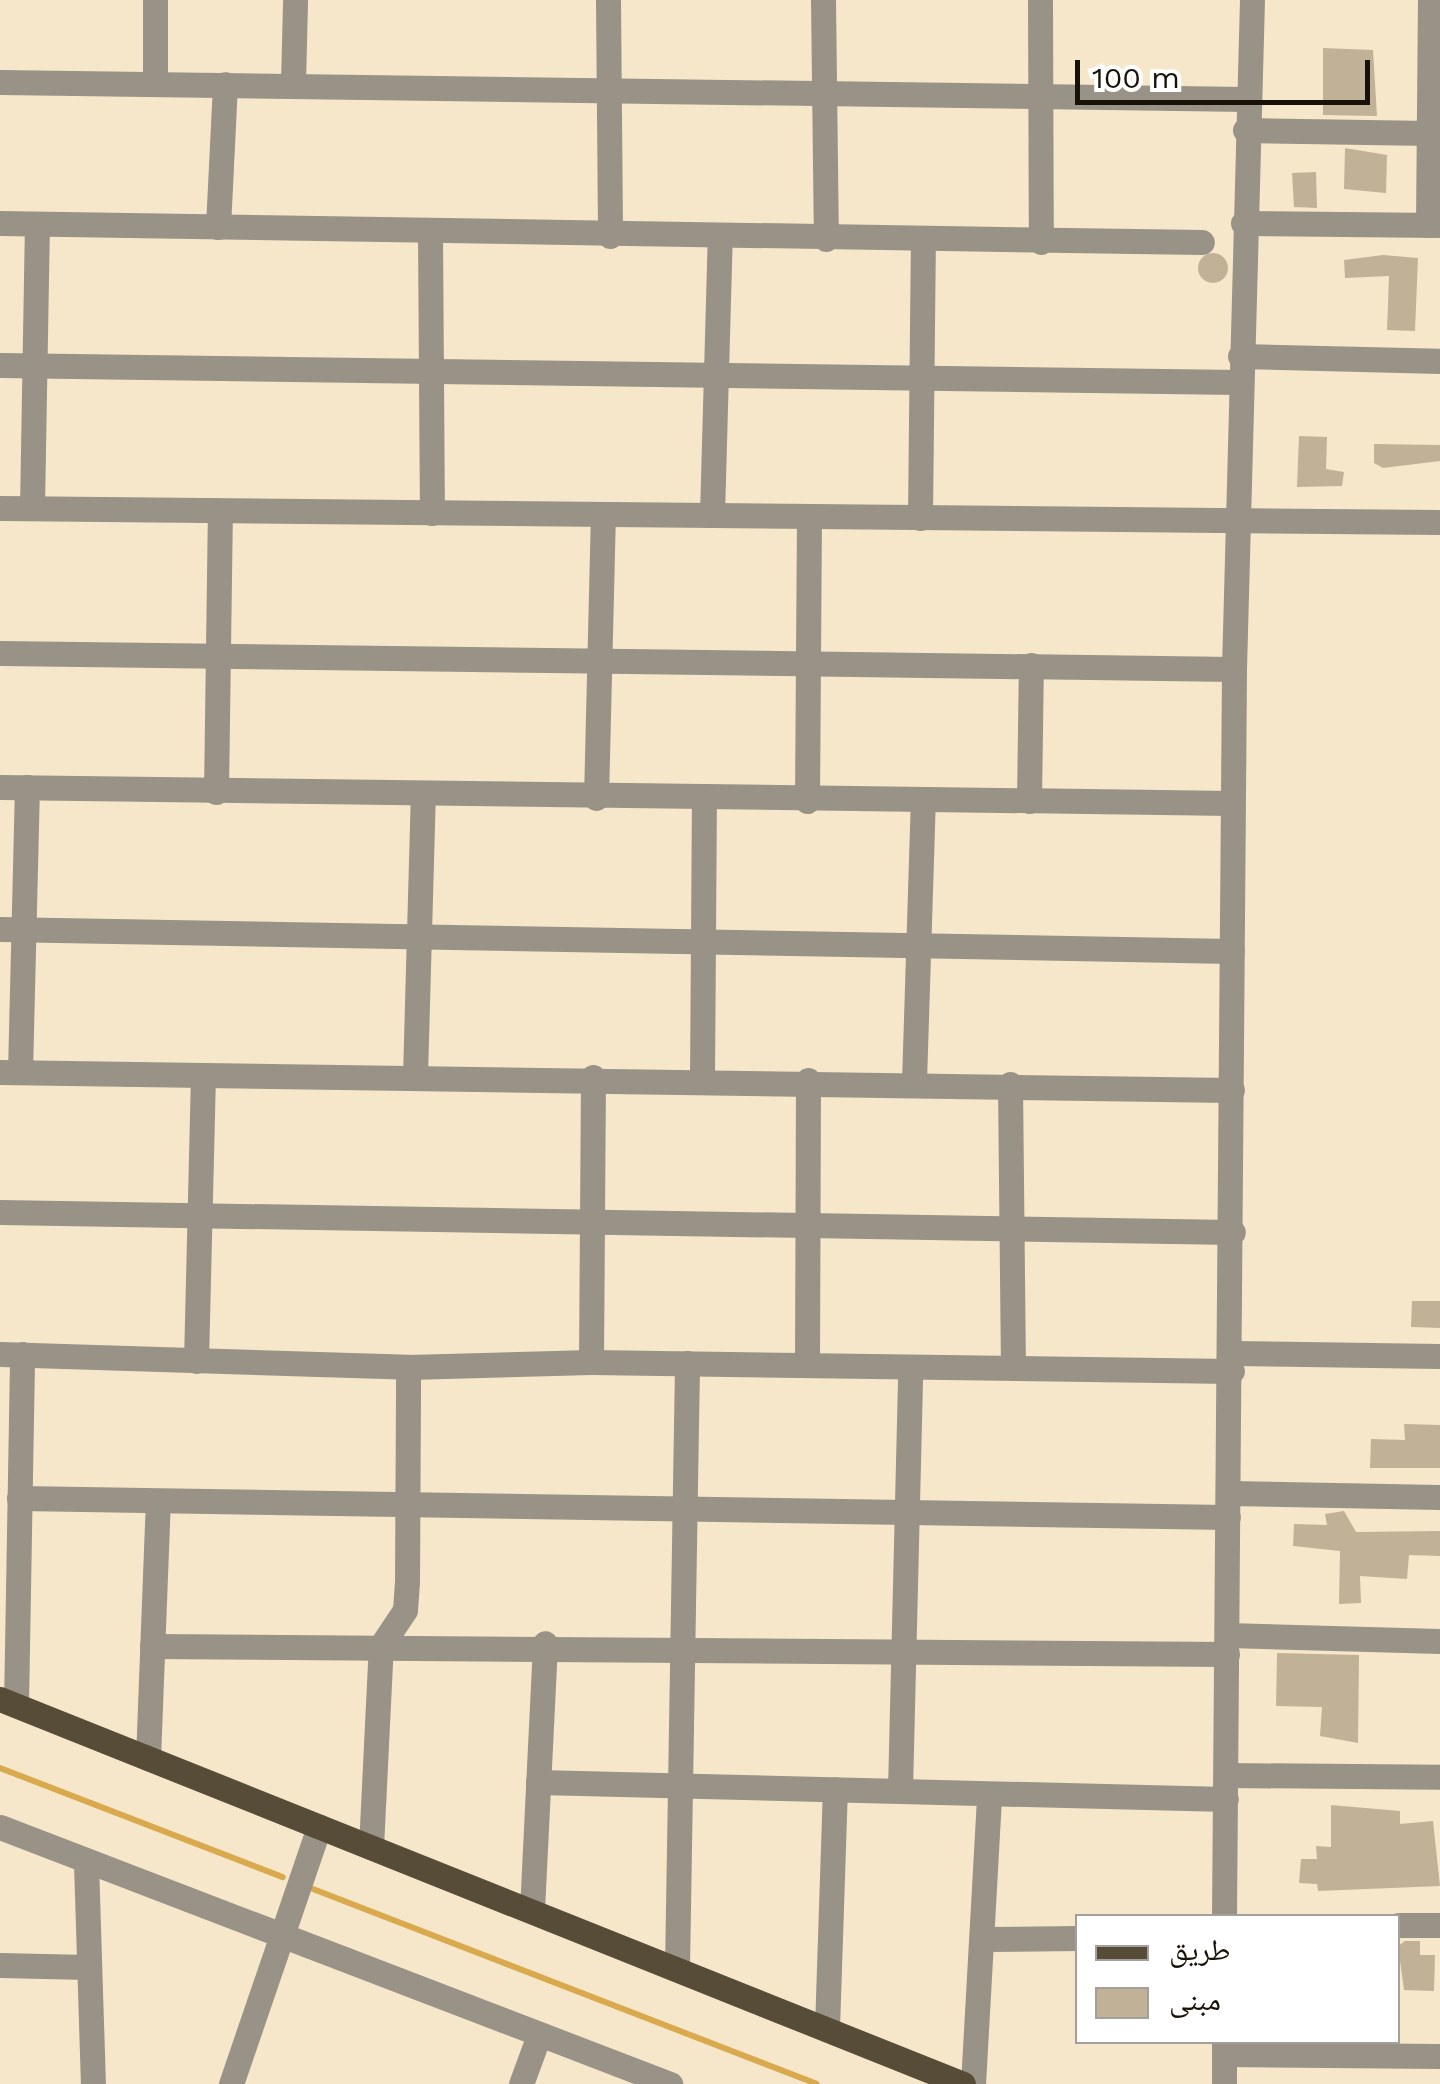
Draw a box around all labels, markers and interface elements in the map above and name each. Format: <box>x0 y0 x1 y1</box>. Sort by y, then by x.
scale bar <box>1080 40 1375 102</box>
text: 100 m <box>1092 60 1180 95</box>
legend <box>1075 1914 1400 2044</box>
text: طريق <box>1169 1932 1230 1967</box>
text: مبنى <box>1169 1982 1221 2017</box>

